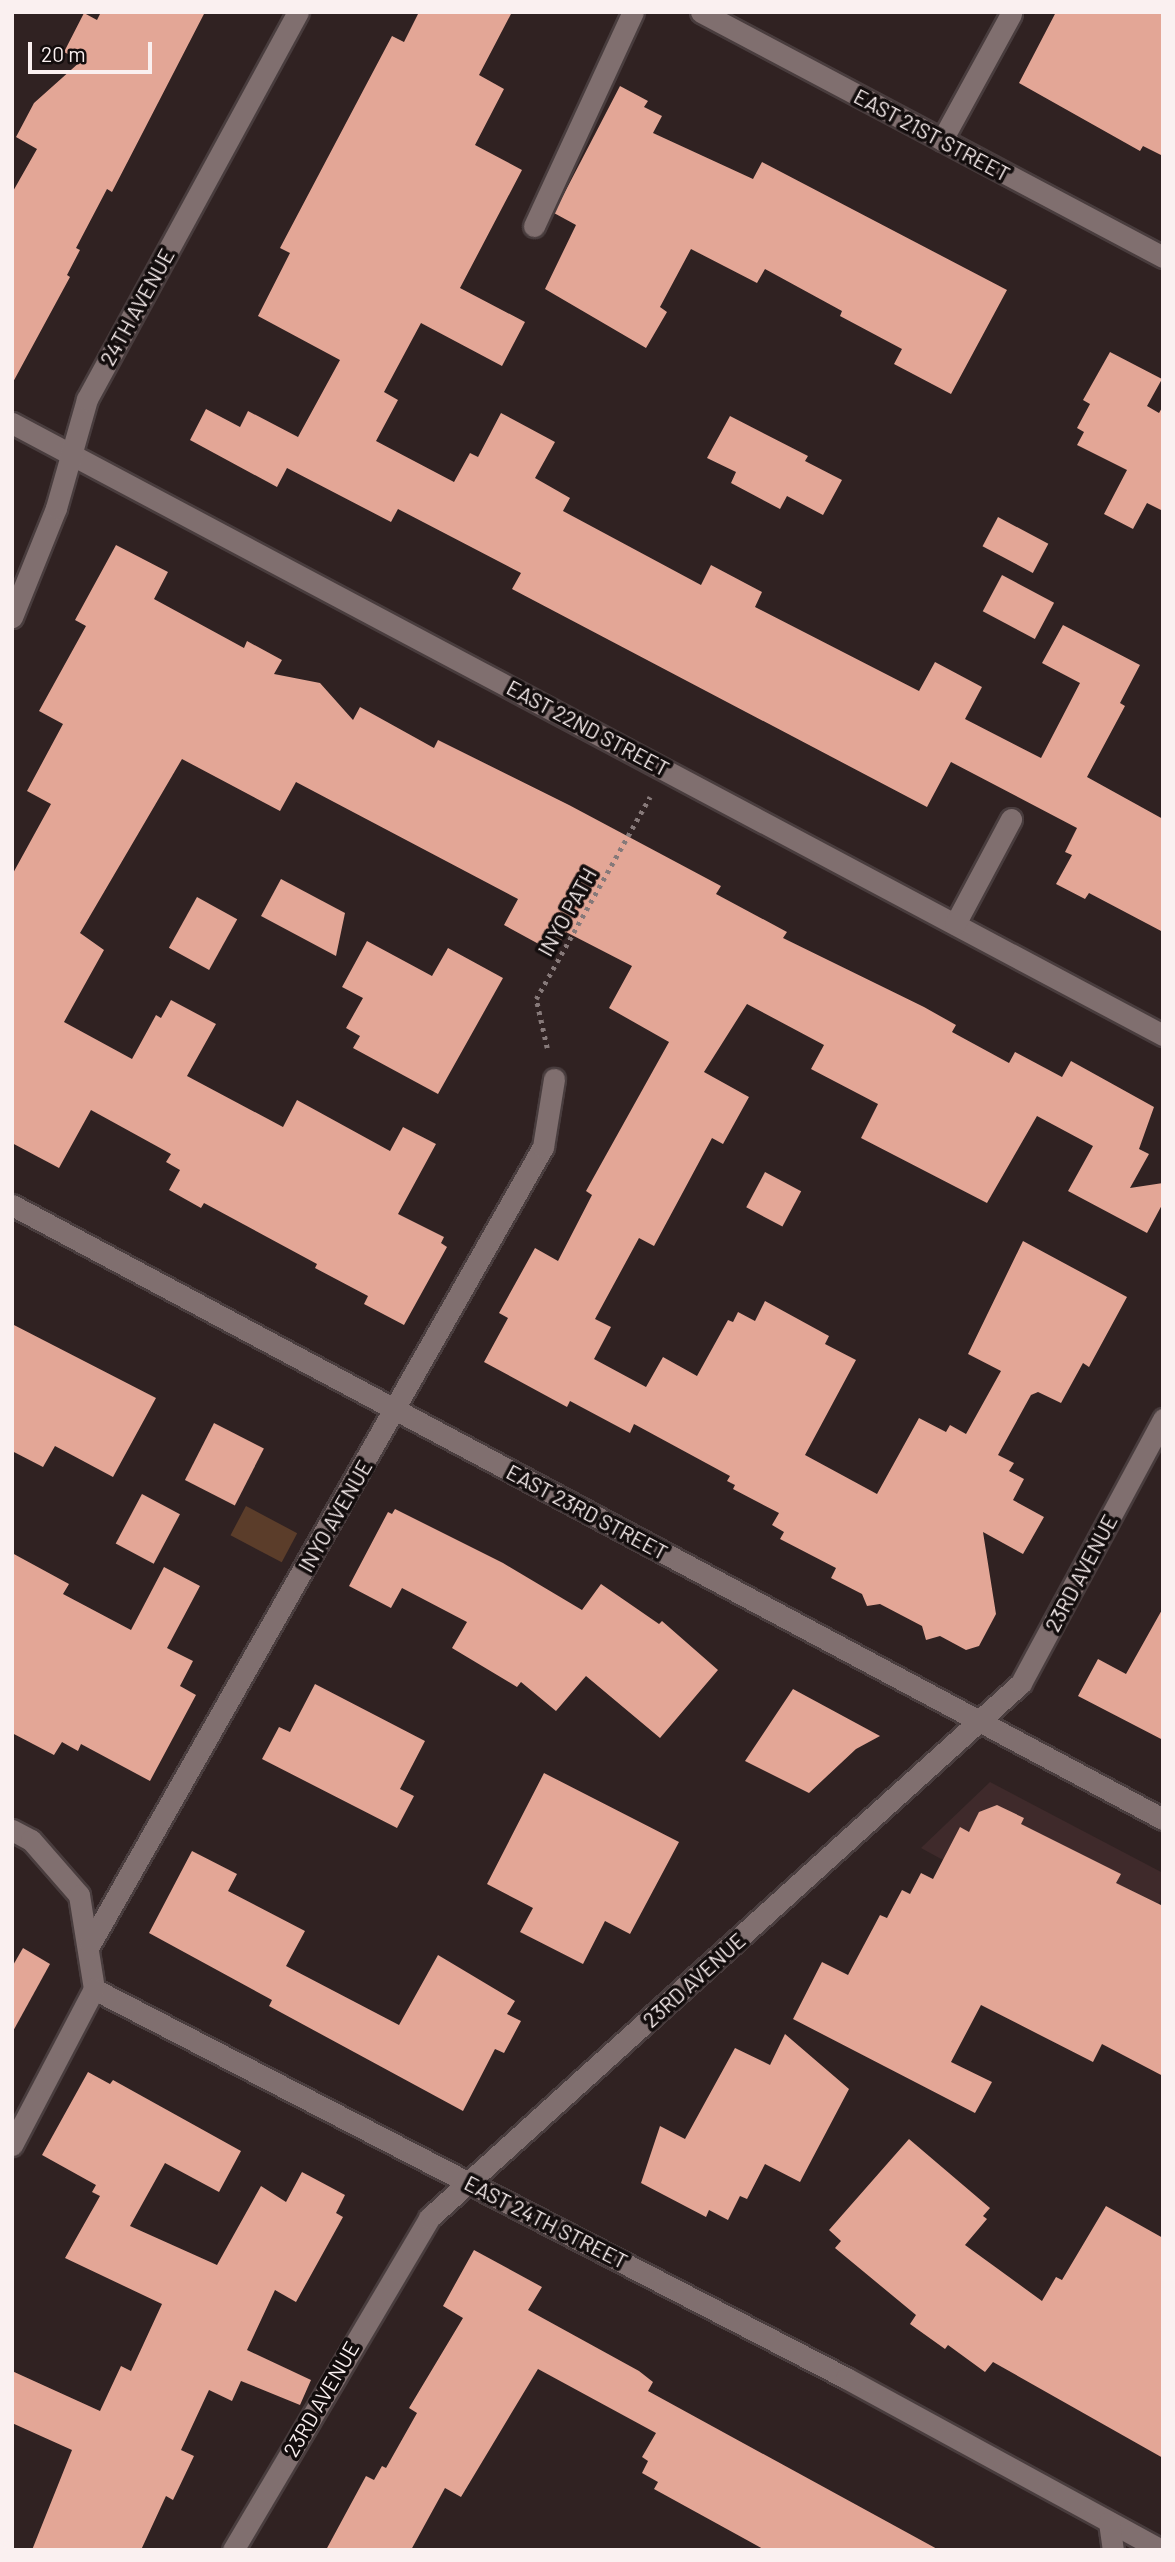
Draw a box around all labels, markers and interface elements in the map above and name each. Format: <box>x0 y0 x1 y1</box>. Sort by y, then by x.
scale bar <box>32 28 156 72</box>
text: 20 m <box>41 41 86 66</box>
street label: EAST 21ST STREET <box>850 83 1014 187</box>
street label: 24TH AVENUE <box>95 244 179 370</box>
street label: EAST 22ND STREET <box>503 675 673 781</box>
street label: INYO PATH <box>532 863 602 961</box>
street label: INYO AVENUE <box>293 1455 377 1577</box>
street label: EAST 23RD STREET <box>502 1459 672 1565</box>
street label: 23RD AVENUE <box>1040 1510 1122 1636</box>
street label: 23RD AVENUE <box>638 1927 750 2033</box>
street label: EAST 24TH STREET <box>460 2170 632 2274</box>
street label: 23RD AVENUE <box>278 2337 364 2461</box>

